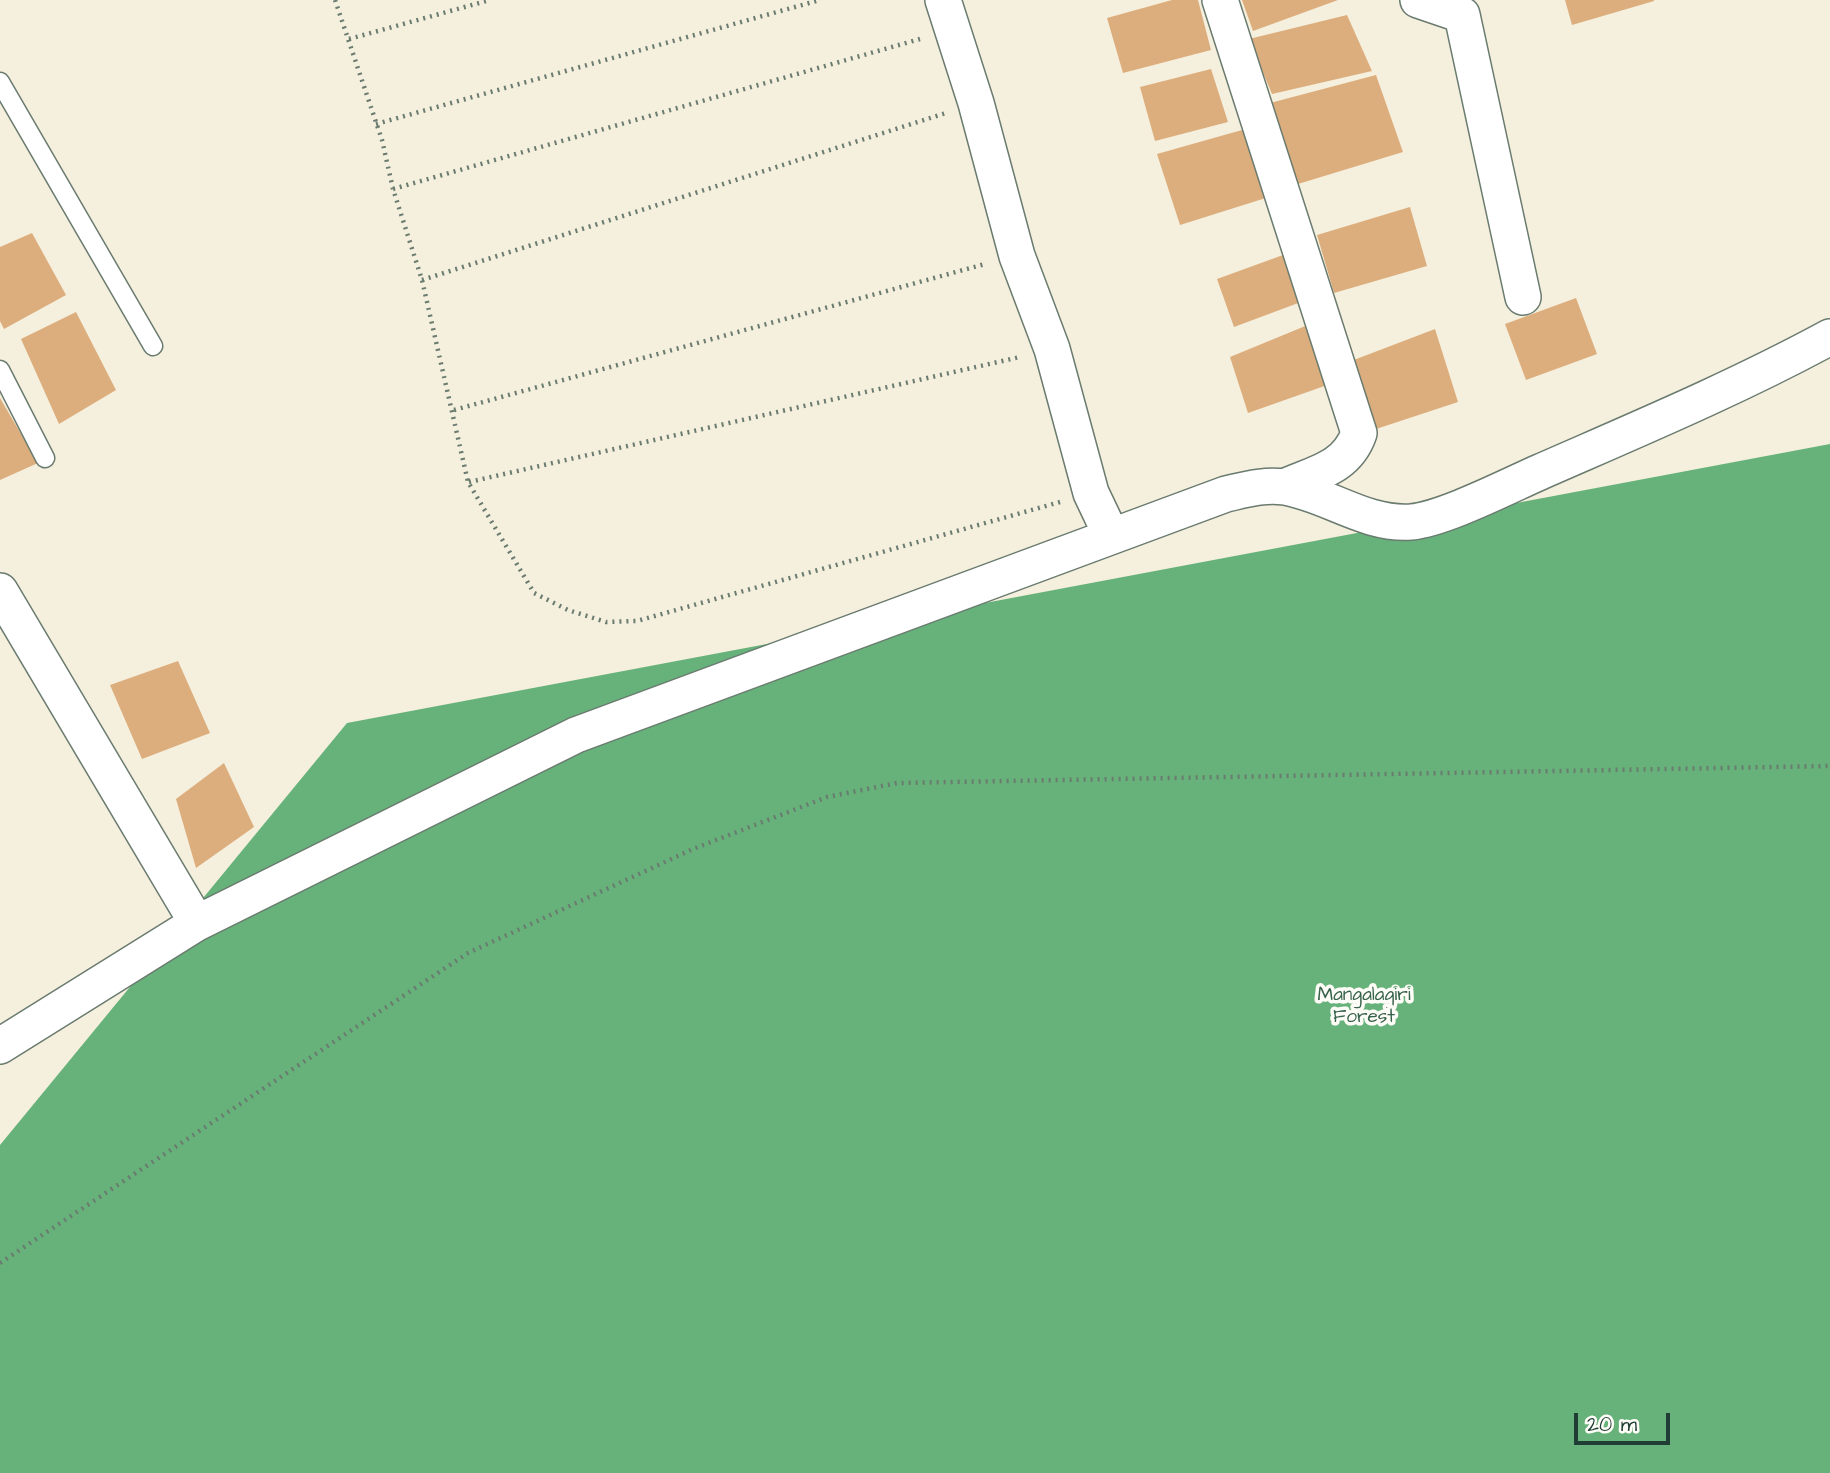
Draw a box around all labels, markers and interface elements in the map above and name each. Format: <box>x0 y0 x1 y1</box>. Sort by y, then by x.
park label: Mangalagiri Forest <box>1317 985 1411 1029</box>
scale bar <box>1578 1400 1674 1444</box>
text: 20 m <box>1587 1410 1637 1439</box>

